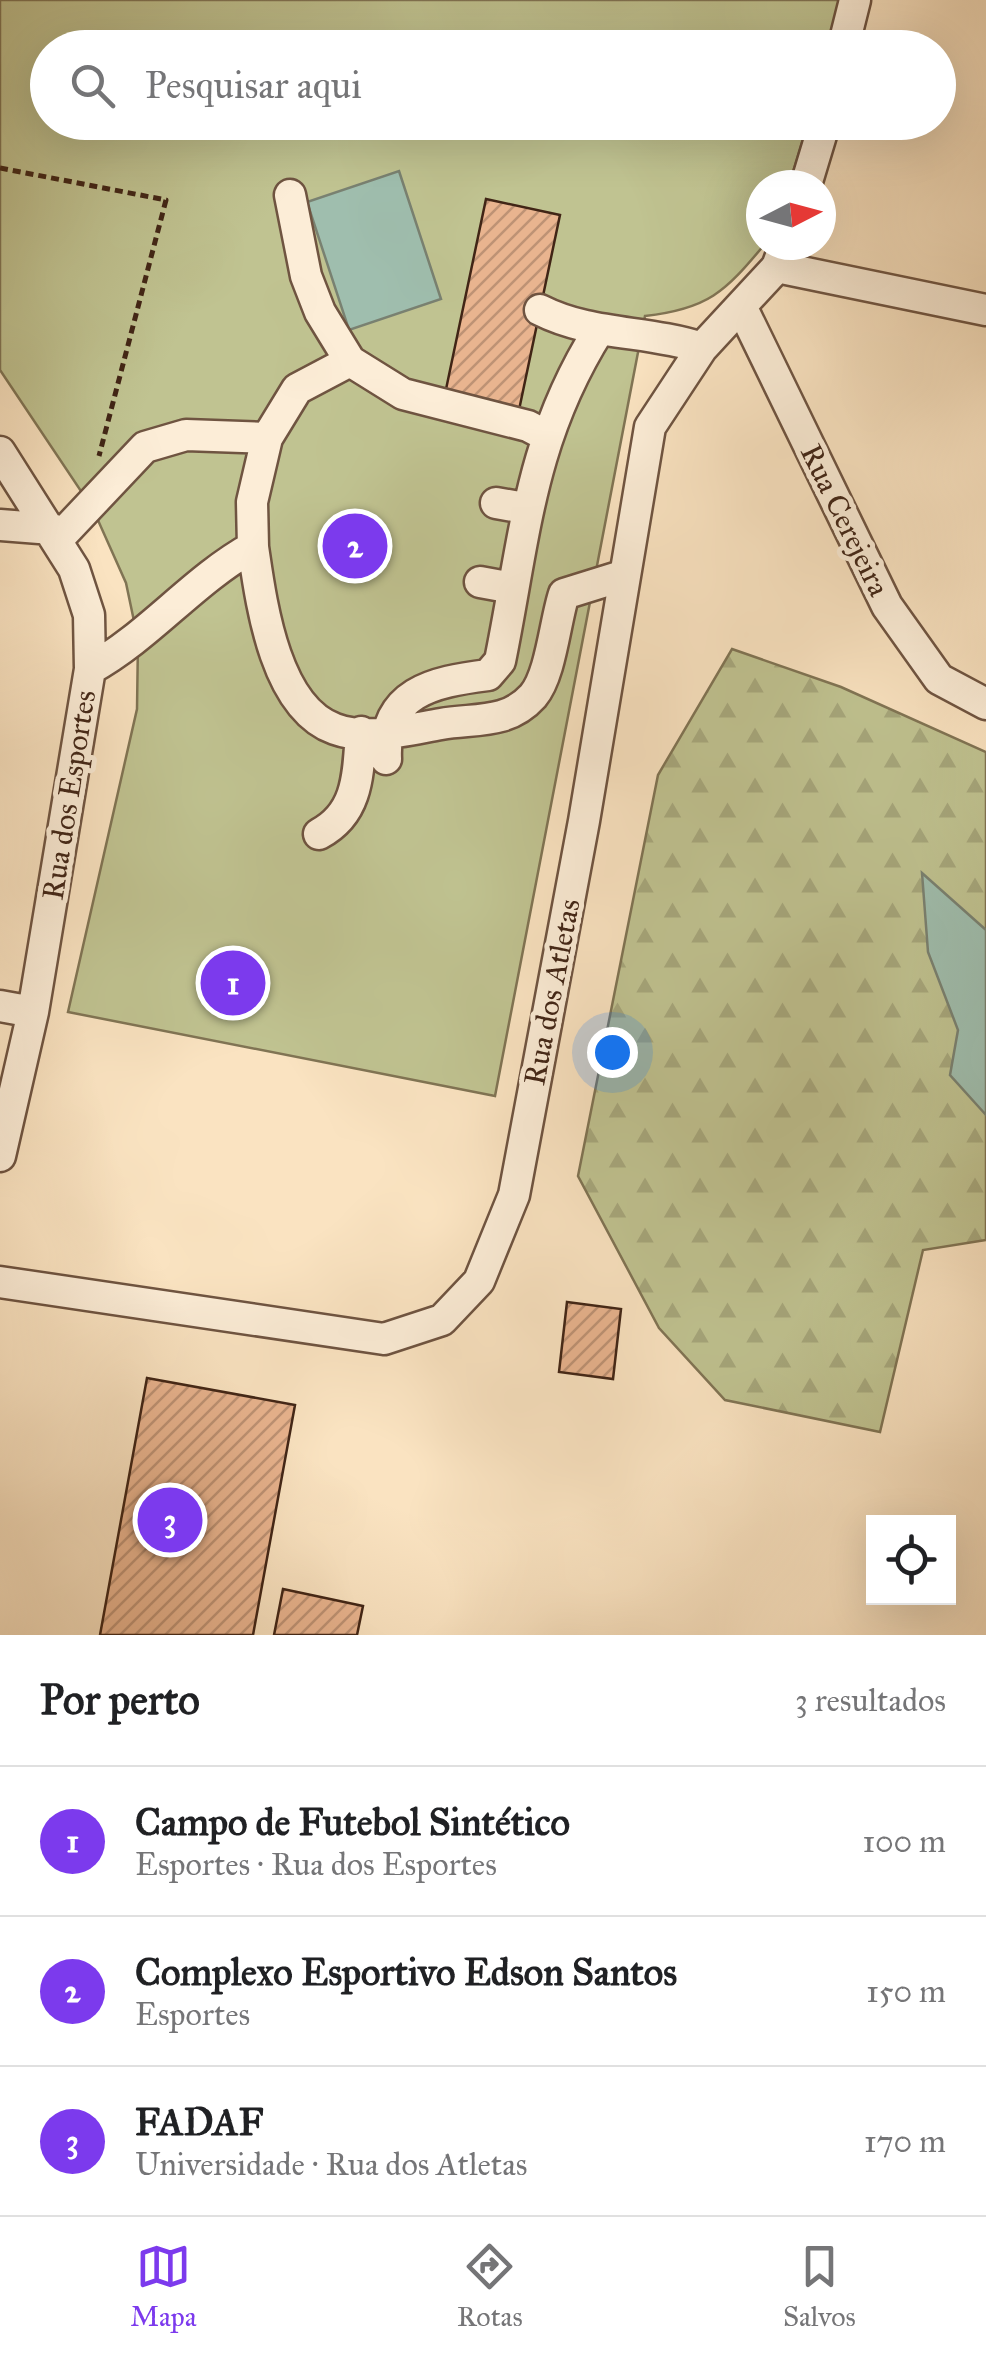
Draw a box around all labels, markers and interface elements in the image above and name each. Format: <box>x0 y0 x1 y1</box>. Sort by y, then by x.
search box <box>30 30 956 140</box>
icon: search <box>65 58 120 113</box>
text: Pesquisar aqui <box>145 62 362 108</box>
north arrow <box>746 170 836 260</box>
street label: Rua Cerejeira <box>793 438 897 602</box>
pin: 2 <box>322 508 388 584</box>
street label: Rua dos Esportes <box>35 688 103 902</box>
street label: Rua dos Atletas <box>516 896 588 1088</box>
pin: 1 <box>200 946 266 1020</box>
your location <box>587 1027 638 1078</box>
pin: 3 <box>138 1482 202 1558</box>
map controls <box>866 1515 956 1605</box>
button: locate <box>866 1515 956 1605</box>
text: Por perto <box>40 1674 200 1726</box>
text: 3 resultados <box>795 1681 946 1720</box>
text: Campo de Futebol Sintético <box>135 1799 570 1845</box>
text: 1 <box>66 1822 79 1861</box>
text: 100 m <box>862 1822 946 1861</box>
text: Esportes · Rua dos Esportes <box>135 1845 497 1884</box>
text: Complexo Esportivo Edson Santos <box>135 1949 677 1995</box>
text: 2 <box>65 1972 80 2011</box>
text: 150 m <box>866 1972 946 2011</box>
text: Esportes <box>135 1995 250 2034</box>
text: FADAF <box>135 2099 263 2145</box>
text: 3 <box>66 2122 79 2161</box>
text: 170 m <box>864 2122 946 2161</box>
text: Universidade · Rua dos Atletas <box>135 2145 527 2184</box>
tab: Mapa <box>130 2239 197 2334</box>
tab: Rotas <box>457 2239 523 2334</box>
tab: Salvos <box>783 2239 856 2334</box>

